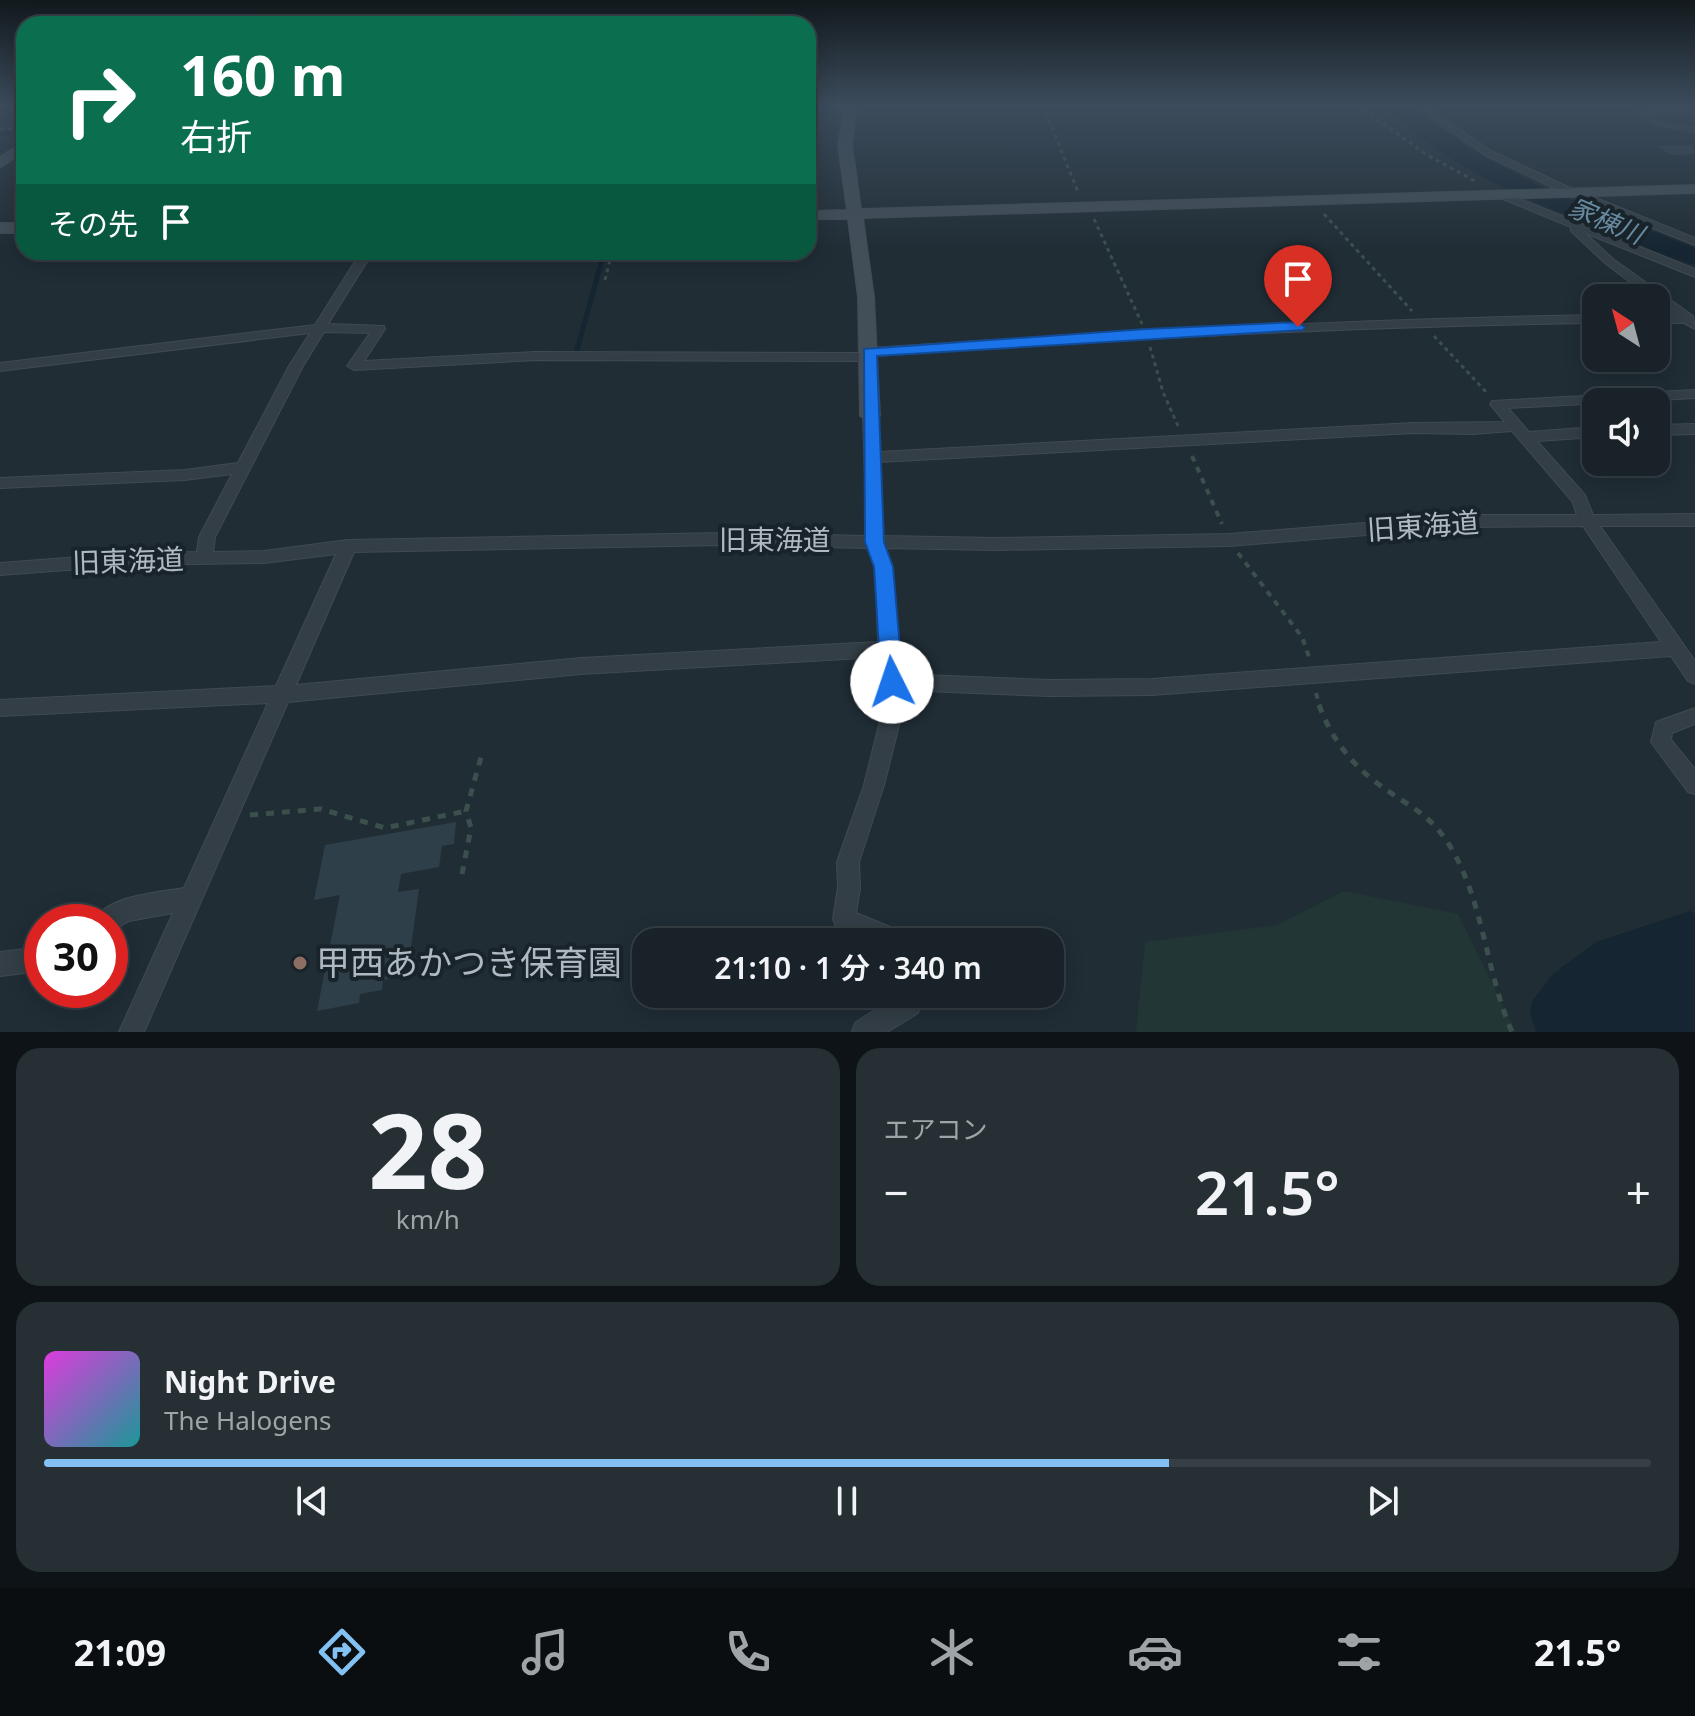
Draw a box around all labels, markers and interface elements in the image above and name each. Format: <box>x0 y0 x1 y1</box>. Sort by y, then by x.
text: 160 m <box>180 36 345 112</box>
icon: right <box>48 48 152 152</box>
text: 右折 <box>180 112 252 161</box>
water label: 家棟川 <box>1563 188 1652 253</box>
icon: arrive <box>154 200 198 244</box>
text: その先 <box>48 203 138 244</box>
pin <box>1264 245 1332 327</box>
icon: arrive <box>1276 257 1320 301</box>
north arrow <box>1582 284 1670 372</box>
map controls <box>1582 284 1670 476</box>
button: sound <box>1582 388 1670 476</box>
street label: 旧東海道 <box>1366 502 1480 548</box>
street label: 旧東海道 <box>719 520 831 558</box>
street label: 旧東海道 <box>71 539 185 581</box>
position arrow <box>850 640 934 724</box>
speed limit sign: 30 <box>24 904 128 1008</box>
place label: 甲西あかつき保育園 <box>316 939 622 985</box>
text: 21:10 · 1 分 · 340 m <box>714 947 982 988</box>
marker: 甲西あかつき保育園 <box>291 954 309 972</box>
text: 28 <box>368 1078 487 1219</box>
text: エアコン <box>884 1111 988 1147</box>
text: 21.5° <box>1195 1151 1340 1233</box>
text: − <box>884 1162 909 1222</box>
text: + <box>1626 1162 1651 1222</box>
text: km/h <box>396 1201 460 1237</box>
text: Night Drive <box>164 1361 336 1402</box>
text: The Halogens <box>164 1402 331 1438</box>
icon: previous <box>290 1479 334 1523</box>
icon: pause <box>825 1479 869 1523</box>
icon: next <box>1361 1479 1405 1523</box>
icon: directions <box>314 1624 370 1680</box>
icon: music <box>517 1624 573 1680</box>
icon: phone <box>720 1624 776 1680</box>
icon: climate <box>924 1624 980 1680</box>
icon: car <box>1127 1624 1183 1680</box>
icon: filters <box>1331 1624 1387 1680</box>
text: 21:09 <box>74 1628 166 1677</box>
text: 21.5° <box>1534 1628 1621 1677</box>

